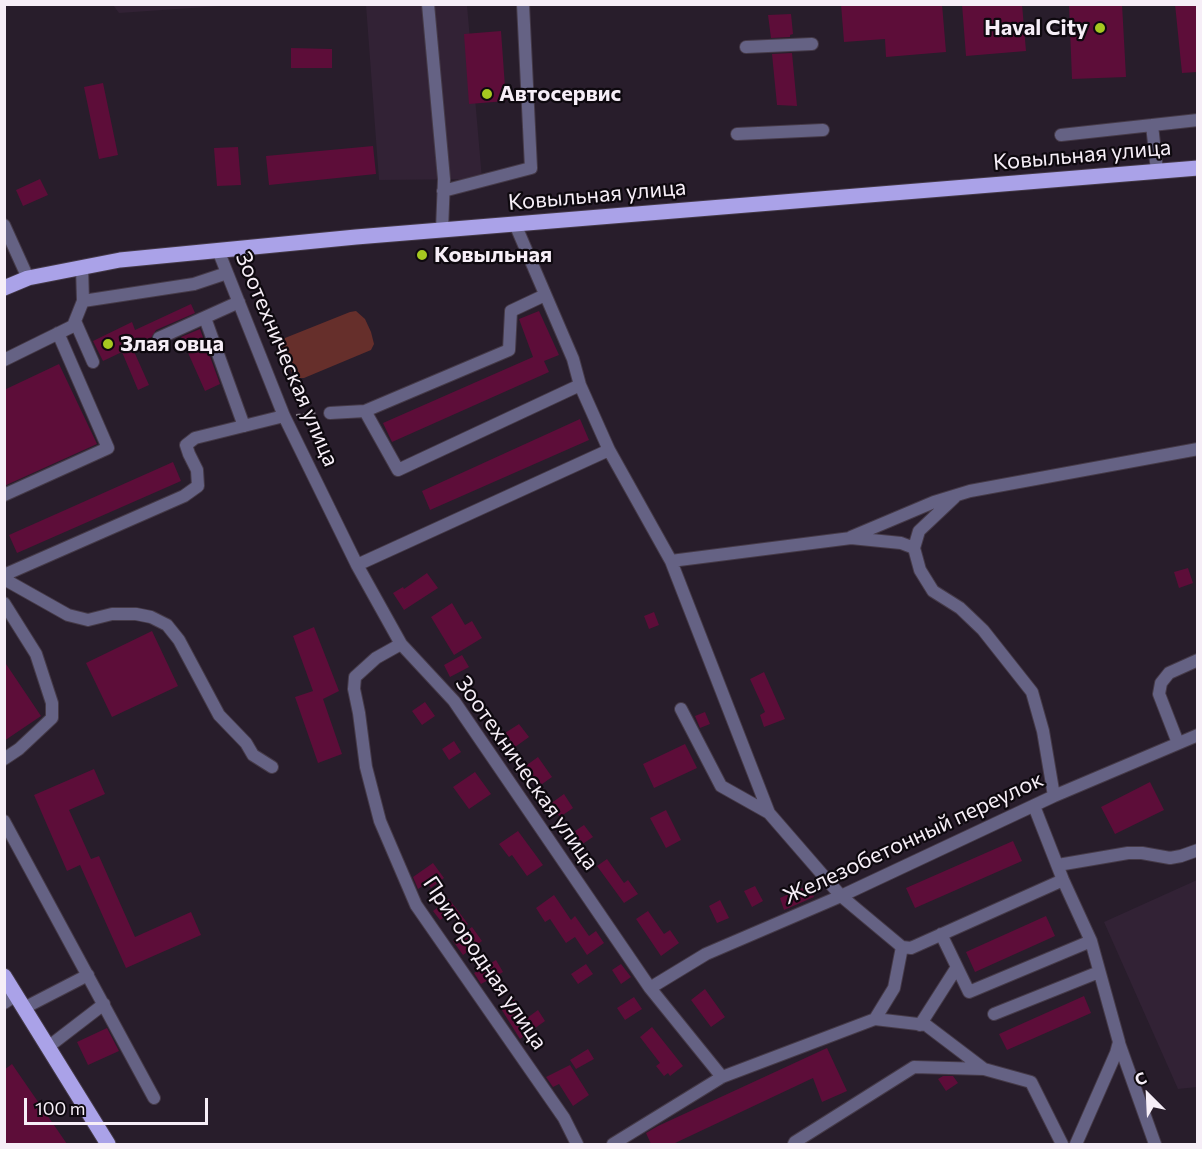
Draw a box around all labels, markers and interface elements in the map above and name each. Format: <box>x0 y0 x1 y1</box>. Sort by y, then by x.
place label: Haval Сity <box>984 15 1088 41</box>
marker: Haval Сity <box>1093 21 1107 35</box>
place label: Автосервис <box>499 81 621 107</box>
marker: Автосервис <box>480 87 494 101</box>
street label: Ковыльная улица <box>992 134 1172 176</box>
street label: Ковыльная улица <box>507 174 687 216</box>
place label: Ковыльная <box>434 242 552 268</box>
street label: Зоотехническая улица <box>230 248 344 470</box>
marker: Ковыльная <box>415 248 429 262</box>
place label: Злая овца <box>120 331 224 357</box>
marker: Злая овца <box>101 337 115 351</box>
street label: Зоотехническая улица <box>450 671 604 875</box>
street label: Железобетонный переулок <box>779 766 1047 910</box>
street label: Пригородная улица <box>417 871 553 1055</box>
north arrow <box>1118 1065 1178 1125</box>
text: С <box>1132 1067 1149 1089</box>
scale bar <box>27 1086 212 1124</box>
text: 100 m <box>35 1097 85 1119</box>

